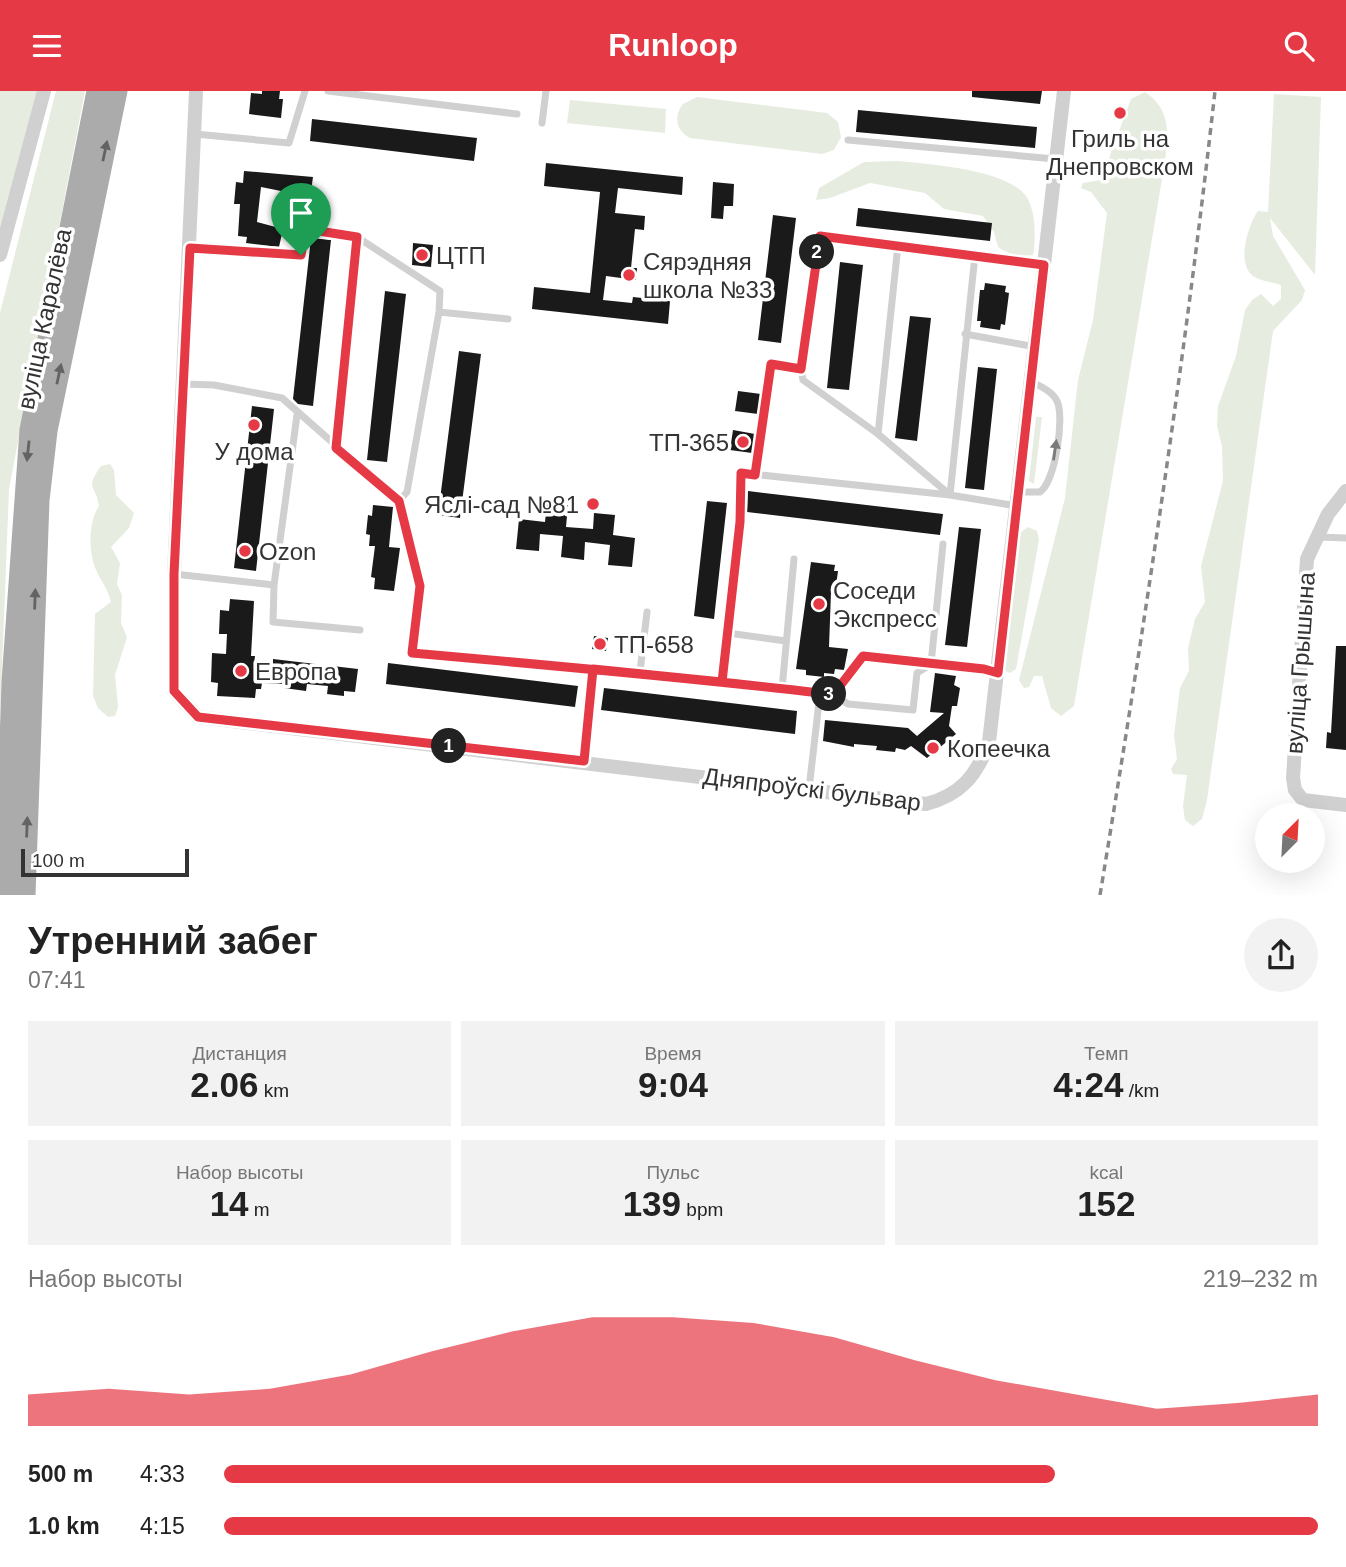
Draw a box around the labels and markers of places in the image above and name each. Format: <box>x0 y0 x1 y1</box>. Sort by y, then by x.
marker: Гриль на Днепровском <box>1112 105 1128 121</box>
place label: Гриль на Днепровском <box>1046 125 1194 180</box>
pin <box>271 183 331 255</box>
pin: 2 <box>800 235 834 269</box>
place label: ЦТП <box>436 242 486 269</box>
marker: ЦТП <box>414 247 430 263</box>
place label: Сярэдняя школа №33 <box>643 248 772 303</box>
marker: Сярэдняя школа №33 <box>621 267 637 283</box>
marker: У дома <box>246 417 262 433</box>
place label: ТП-365 <box>649 429 729 456</box>
marker: ТП-365 <box>735 434 751 450</box>
place label: У дома <box>214 438 294 465</box>
place label: Яслі-сад №81 <box>424 491 579 518</box>
marker: Яслі-сад №81 <box>585 496 601 512</box>
place label: Ozon <box>259 538 316 565</box>
marker: Ozon <box>237 543 253 559</box>
place label: Соседи Экспресс <box>833 577 937 632</box>
marker: Соседи Экспресс <box>811 596 827 612</box>
place label: ТП-658 <box>614 631 694 658</box>
marker: ТП-658 <box>592 636 608 652</box>
place label: Европа <box>255 658 337 685</box>
marker: Европа <box>233 663 249 679</box>
pin: 3 <box>812 677 846 711</box>
pin: 1 <box>432 729 466 763</box>
place label: Копеечка <box>947 735 1051 762</box>
marker: Копеечка <box>925 740 941 756</box>

